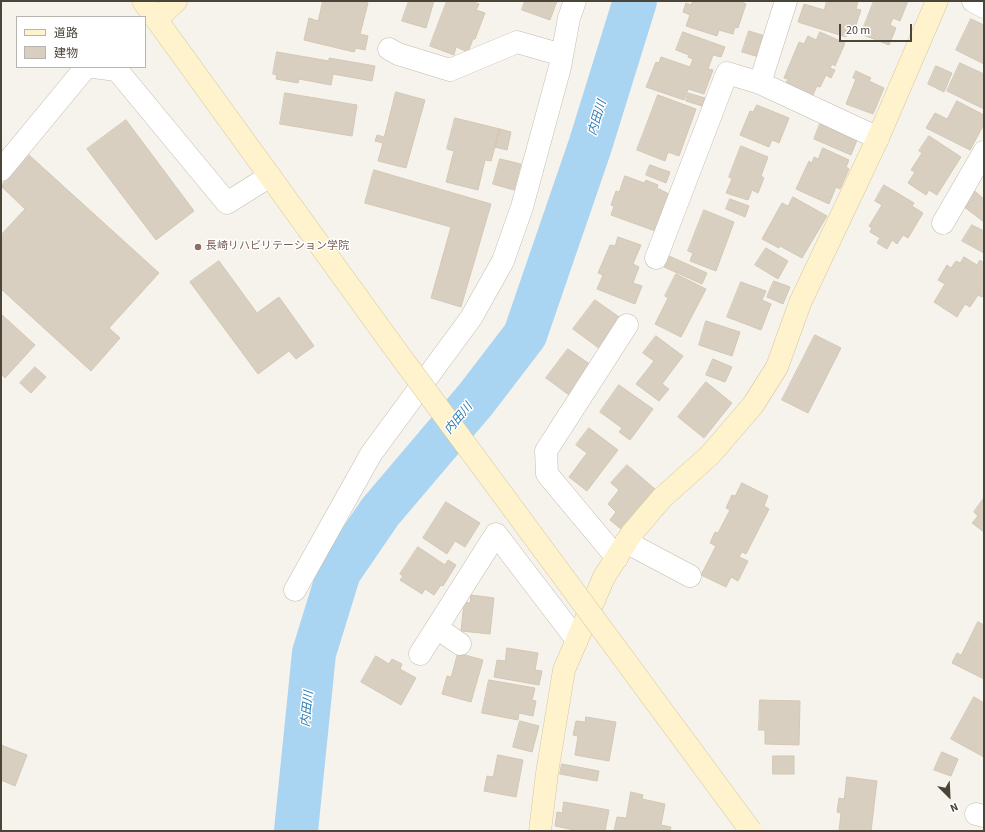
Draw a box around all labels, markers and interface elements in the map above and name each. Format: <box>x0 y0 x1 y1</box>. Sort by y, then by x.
legend <box>16 16 146 68</box>
scale bar <box>841 16 914 42</box>
text: 20 m <box>846 22 870 39</box>
text: 道路 <box>54 25 78 42</box>
text: 建物 <box>54 45 78 62</box>
water label: 内田川 <box>586 99 610 137</box>
place label: 長崎リハビリテーション学院 <box>206 240 349 254</box>
marker: 長崎リハビリテーション学院 <box>193 242 203 252</box>
water label: 内田川 <box>442 401 476 437</box>
water label: 内田川 <box>299 690 317 728</box>
north arrow <box>929 776 969 816</box>
text: N <box>948 799 960 816</box>

